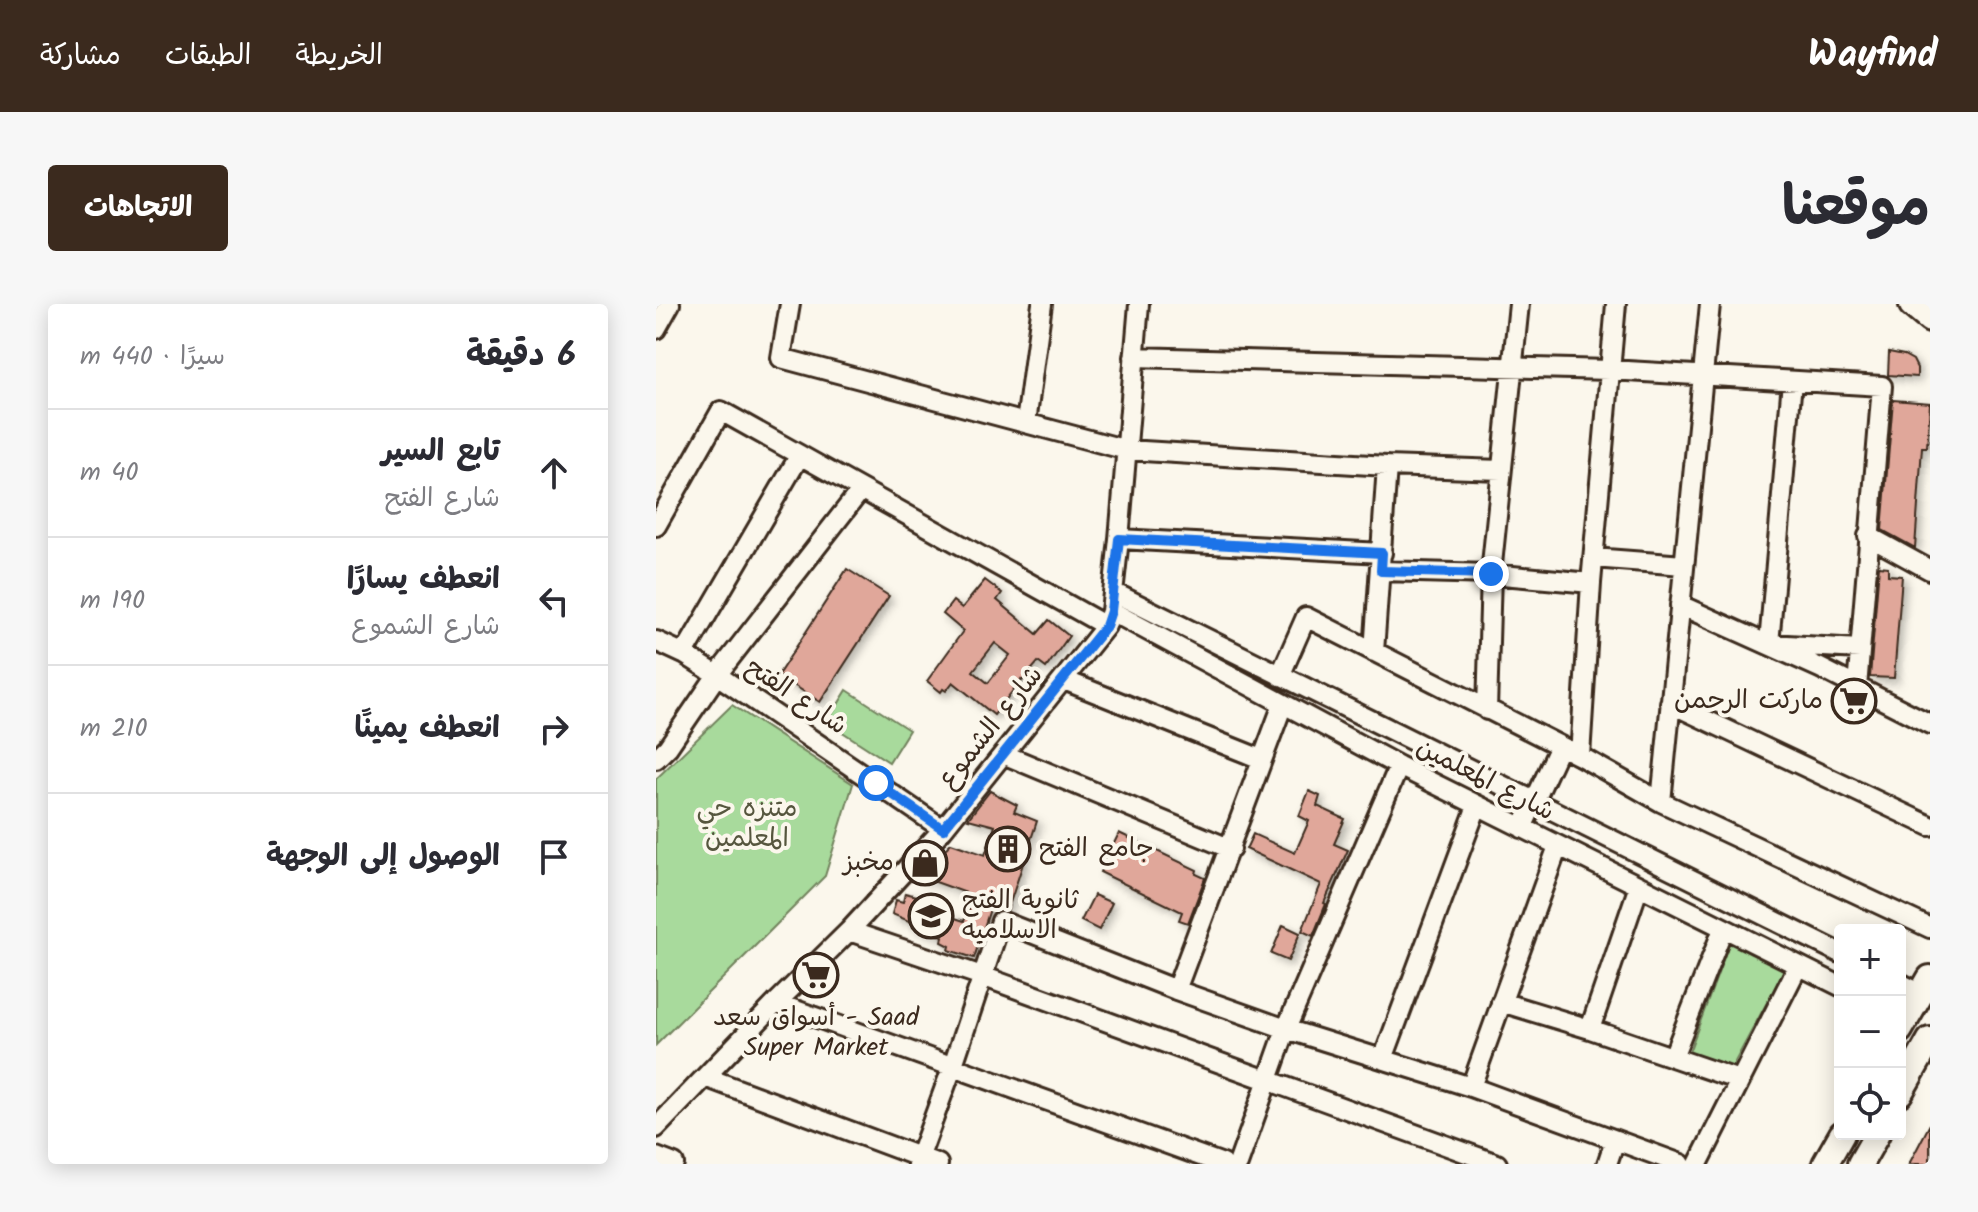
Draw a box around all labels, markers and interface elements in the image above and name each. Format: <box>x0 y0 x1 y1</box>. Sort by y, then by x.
text: Wayfind <box>1808 26 1938 86</box>
text: مشاركة <box>40 34 121 79</box>
text: الطبقات <box>165 34 251 79</box>
text: الخريطة <box>295 34 383 79</box>
text: موقعنا <box>1782 164 1930 254</box>
button: الاتجاهات <box>48 165 228 251</box>
text: 6 دقيقة <box>466 329 576 383</box>
text: سيرًا · 440 m <box>80 336 225 378</box>
text: تابع السير <box>382 428 500 476</box>
icon: ahead <box>532 451 576 495</box>
text: 40 m <box>80 452 138 494</box>
text: شارع الفتح <box>384 478 500 520</box>
text: انعطف يسارًا <box>347 556 500 604</box>
route end <box>1473 556 1509 592</box>
icon: left <box>532 579 576 623</box>
text: 190 m <box>80 580 145 622</box>
text: شارع الشموع <box>351 606 500 648</box>
street label: شارع الفتح <box>736 647 856 747</box>
street label: شارع الشموع <box>928 657 1054 799</box>
supermarket icon: ماركت الرحمن <box>1830 677 1878 725</box>
place label: ماركت الرحمن <box>1674 680 1823 722</box>
text: انعطف يمينًا <box>354 705 500 753</box>
icon: right <box>532 707 576 751</box>
text: 210 m <box>80 708 147 750</box>
street label: شارع المعلمين <box>1408 727 1562 833</box>
route start <box>858 765 894 801</box>
park label: متنزه حي المعلمين <box>696 788 798 860</box>
building icon: جامع الفتح <box>984 825 1032 873</box>
place label: جامع الفتح <box>1039 828 1154 870</box>
text: الوصول إلى الوجهة <box>266 833 500 881</box>
icon: arrive <box>532 835 576 879</box>
shop icon: مخبز <box>901 839 949 887</box>
place label: مخبز <box>841 842 894 884</box>
place label: ثانوية الفتح الاسلاميه <box>962 880 1080 952</box>
school or university icon: ثانوية الفتح الاسلاميه <box>907 892 955 940</box>
map controls <box>1834 924 1906 1140</box>
button: + <box>1834 924 1906 996</box>
supermarket icon: أسواق سعد - Saad Super Market <box>792 951 840 999</box>
button: − <box>1834 996 1906 1068</box>
place label: أسواق سعد - Saad Super Market <box>713 997 920 1069</box>
button: locate <box>1834 1068 1906 1140</box>

